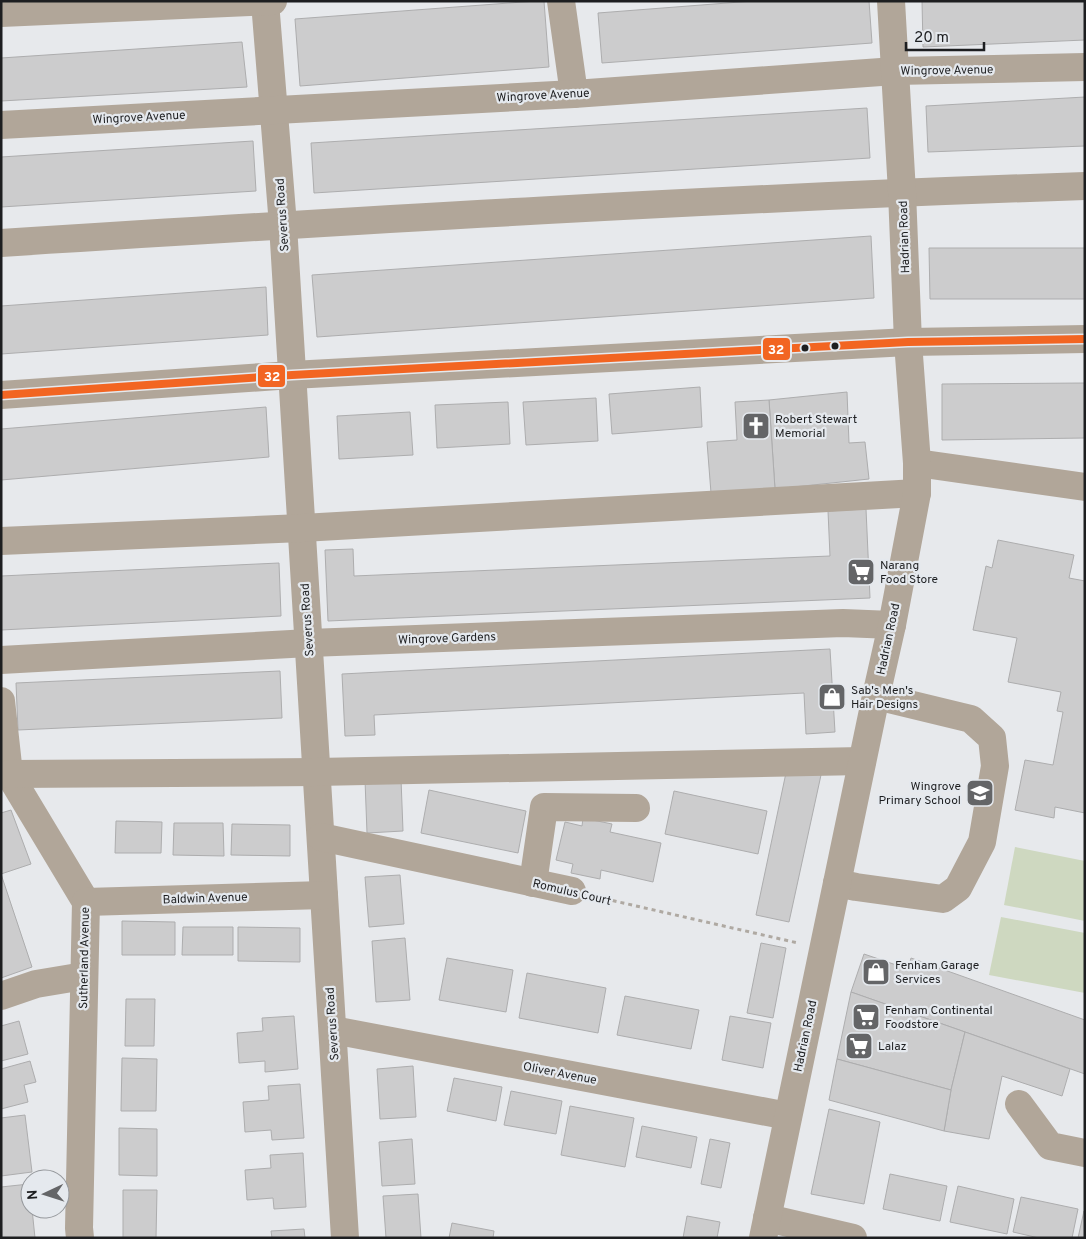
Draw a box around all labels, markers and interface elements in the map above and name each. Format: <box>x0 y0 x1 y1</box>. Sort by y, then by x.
scale bar <box>906 20 984 52</box>
text: 20 m <box>914 29 949 48</box>
street label: Wingrove Avenue <box>900 62 994 80</box>
street label: Wingrove Avenue <box>496 86 590 106</box>
street label: Wingrove Avenue <box>92 108 186 128</box>
street label: Severus Road <box>272 178 294 252</box>
street label: Hadrian Road <box>896 200 914 274</box>
line badge: 32 <box>762 337 791 361</box>
unlabelled marker <box>830 341 840 351</box>
text: 32 <box>768 342 784 359</box>
unlabelled marker <box>800 343 810 353</box>
line badge: 32 <box>257 364 286 388</box>
text: 32 <box>264 369 280 386</box>
church icon: Robert Stewart Memorial <box>741 411 771 441</box>
place label: Robert Stewart Memorial <box>775 412 857 442</box>
supermarket icon: Narang Food Store <box>846 557 876 587</box>
place label: Narang Food Store <box>880 558 938 588</box>
street label: Severus Road <box>297 583 319 657</box>
street label: Hadrian Road <box>874 602 904 676</box>
street label: Wingrove Gardens <box>398 629 496 649</box>
shop icon: Sab's Men's Hair Designs <box>817 682 847 712</box>
place label: Sab's Men's Hair Designs <box>851 683 918 713</box>
school or university icon: Wingrove Primary School <box>965 778 995 808</box>
place label: Wingrove Primary School <box>879 779 961 809</box>
street label: Romulus Court <box>531 876 613 910</box>
street label: Baldwin Avenue <box>162 890 248 908</box>
street label: Sutherland Avenue <box>76 907 94 1009</box>
shop icon: Fenham Garage Services <box>861 957 891 987</box>
place label: Fenham Garage Services <box>895 958 979 988</box>
street label: Severus Road <box>322 987 344 1061</box>
street label: Hadrian Road <box>791 999 821 1073</box>
supermarket icon: Fenham Continental Foodstore <box>851 1002 881 1032</box>
place label: Fenham Continental Foodstore <box>885 1003 993 1033</box>
supermarket icon: Lalaz <box>844 1031 874 1061</box>
place label: Lalaz <box>878 1039 907 1055</box>
street label: Oliver Avenue <box>522 1059 598 1089</box>
north arrow <box>20 1169 70 1219</box>
text: N <box>25 1189 42 1200</box>

